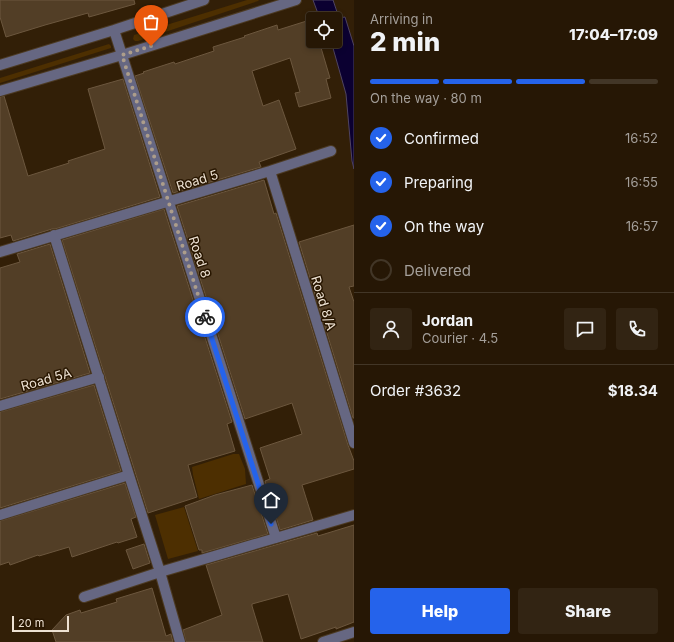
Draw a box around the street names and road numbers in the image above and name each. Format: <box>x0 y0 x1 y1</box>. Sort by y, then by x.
street label: Road 5 <box>174 166 220 194</box>
street label: Road 8 <box>186 234 214 280</box>
street label: Road 8/A <box>308 274 340 332</box>
street label: Road 5A <box>19 364 73 394</box>

